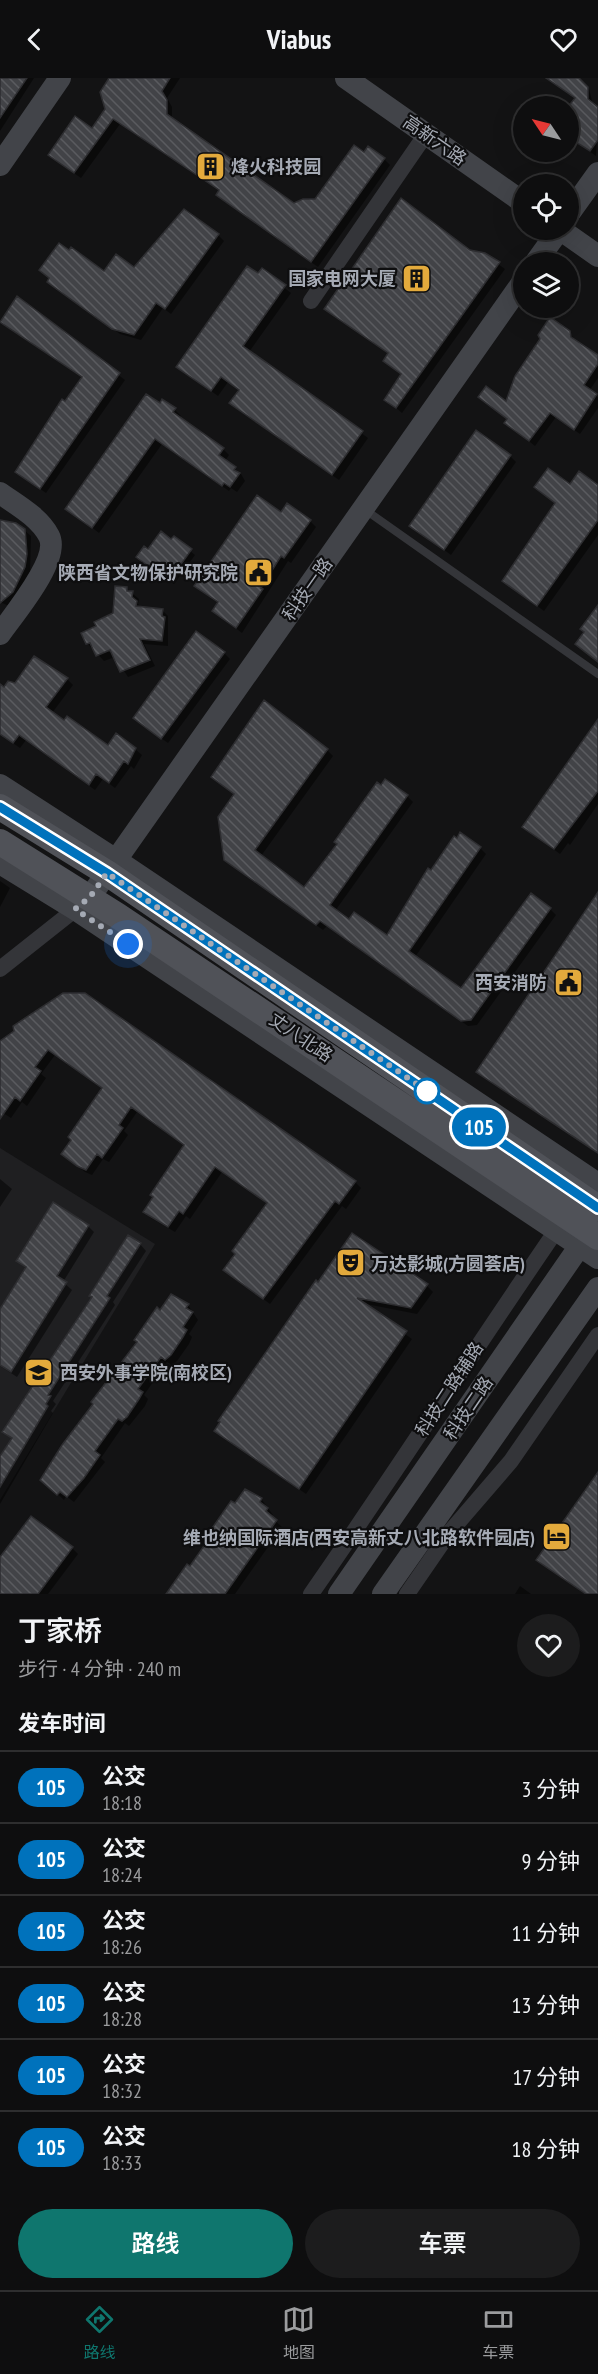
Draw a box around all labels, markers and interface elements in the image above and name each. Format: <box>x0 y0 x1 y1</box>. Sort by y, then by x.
text: Viabus <box>267 22 331 56</box>
icon: back <box>18 23 51 56</box>
icon: heart <box>547 23 580 56</box>
north arrow <box>513 96 579 162</box>
map controls <box>513 96 579 318</box>
street label: 高新六路 <box>399 110 471 170</box>
building icon: 烽火科技园 <box>194 150 226 182</box>
place label: 烽火科技园 <box>231 155 321 178</box>
button: locate <box>513 174 579 240</box>
button: layers <box>513 252 579 318</box>
building icon: 国家电网大厦 <box>401 262 433 294</box>
place label: 国家电网大厦 <box>288 267 396 290</box>
street label: 科技一路 <box>277 553 337 625</box>
public building icon: 陕西省文物保护研究院 <box>243 556 275 588</box>
place label: 陕西省文物保护研究院 <box>58 561 238 584</box>
your location <box>113 929 143 959</box>
public building icon: 西安消防 <box>552 966 584 998</box>
place label: 西安消防 <box>475 971 547 994</box>
street label: 丈八北路 <box>265 1007 337 1067</box>
unlabelled marker <box>414 1078 440 1104</box>
line badge: 105 <box>444 1108 514 1146</box>
text: 105 <box>464 1114 494 1141</box>
theatre icon: 万达影城(方圆荟店) <box>334 1247 366 1279</box>
place label: 万达影城(方圆荟店) <box>371 1252 525 1275</box>
street label: 科技二路辅路 <box>411 1338 487 1440</box>
school or university icon: 西安外事学院(南校区) <box>23 1356 55 1388</box>
place label: 西安外事学院(南校区) <box>60 1361 232 1384</box>
street label: 科技二路 <box>439 1372 497 1444</box>
hotel icon: 维也纳国际酒店(西安高新丈八北路软件园店) <box>540 1521 572 1553</box>
place label: 维也纳国际酒店(西安高新丈八北路软件园店) <box>183 1526 535 1549</box>
text: 丁家桥 <box>18 1612 102 1649</box>
button: heart <box>517 1614 580 1677</box>
text: 步行 · 4 分钟 · 240 m <box>18 1656 181 1682</box>
text: 发车时间 <box>18 1709 106 1737</box>
text: 公交 <box>102 1762 146 1790</box>
text: 105 <box>36 1774 66 1801</box>
text: 3 分钟 <box>521 1775 580 1803</box>
text: 18:18 <box>102 1790 142 1816</box>
text: 公交 <box>102 1834 146 1862</box>
text: 105 <box>36 1846 66 1873</box>
text: 9 分钟 <box>521 1847 580 1875</box>
text: 18:24 <box>102 1862 142 1888</box>
text: 公交 <box>102 1906 146 1934</box>
text: 105 <box>36 1918 66 1945</box>
text: 11 分钟 <box>512 1919 580 1947</box>
text: 18:26 <box>102 1934 142 1960</box>
text: 公交 <box>102 1978 146 2006</box>
text: 105 <box>36 1990 66 2017</box>
text: 13 分钟 <box>512 1991 580 2019</box>
text: 18:28 <box>102 2006 142 2032</box>
text: 公交 <box>102 2050 146 2078</box>
text: 105 <box>36 2062 66 2089</box>
text: 17 分钟 <box>512 2063 580 2091</box>
text: 18:32 <box>102 2078 142 2104</box>
text: 公交 <box>102 2122 146 2150</box>
text: 105 <box>36 2134 66 2161</box>
text: 18 分钟 <box>512 2135 580 2163</box>
text: 18:33 <box>102 2150 142 2176</box>
button: 路线 <box>18 2209 293 2278</box>
button: 车票 <box>305 2209 580 2278</box>
tab: 路线 <box>83 2303 116 2363</box>
tab: 地图 <box>282 2303 315 2363</box>
tab: 车票 <box>482 2303 515 2363</box>

